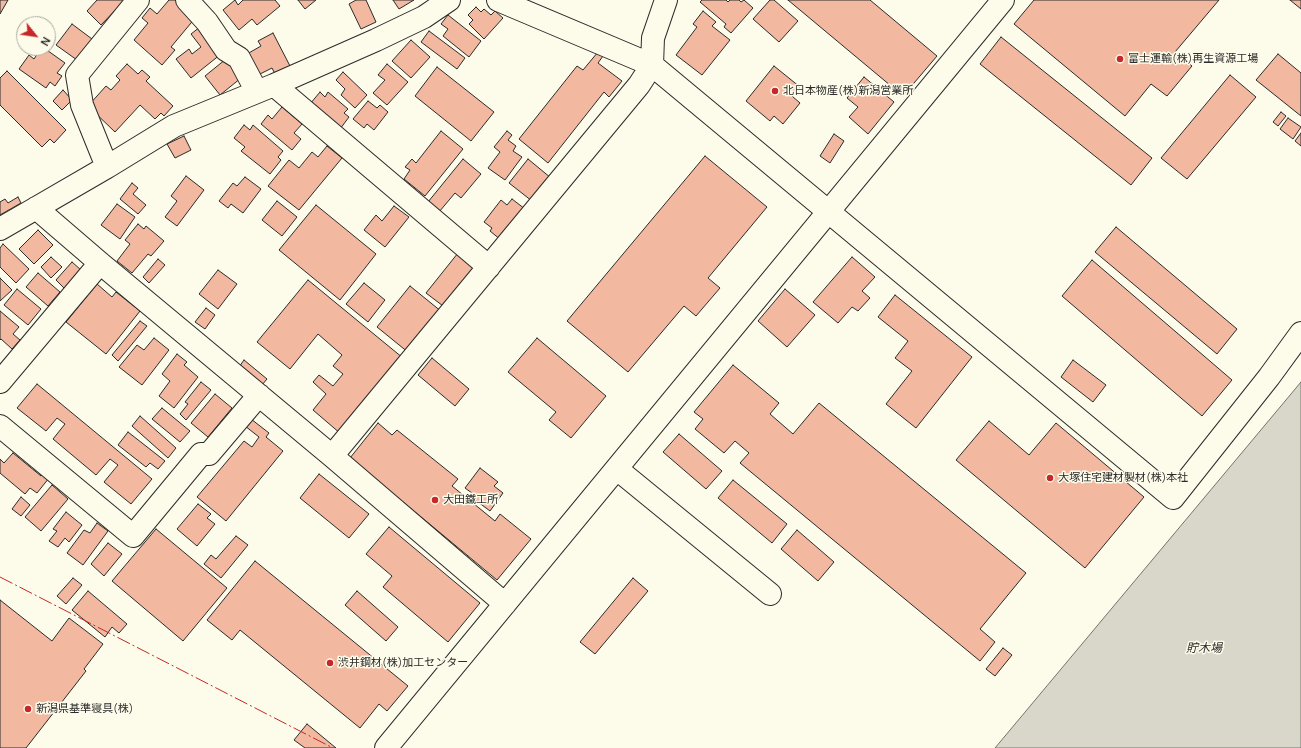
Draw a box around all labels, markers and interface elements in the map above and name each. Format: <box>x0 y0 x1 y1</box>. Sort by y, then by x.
north arrow <box>16 16 56 56</box>
text: N <box>37 35 54 49</box>
place label: 富士運輸(株)再生資源工場 <box>1128 52 1258 66</box>
marker: 富士運輸(株)再生資源工場 <box>1115 54 1125 64</box>
place label: 北日本物産(株)新潟営業所 <box>783 84 913 98</box>
marker: 北日本物産(株)新潟営業所 <box>770 86 780 96</box>
place label: 大塚住宅建材製材(株)本社 <box>1058 471 1188 485</box>
marker: 大塚住宅建材製材(株)本社 <box>1045 473 1055 483</box>
place label: 大田鐵工所 <box>443 493 498 507</box>
marker: 大田鐵工所 <box>430 495 440 505</box>
water label: 貯木場 <box>1186 642 1222 656</box>
place label: 渋井鋼材(株)加工センター <box>338 656 468 670</box>
marker: 渋井鋼材(株)加工センター <box>325 658 335 668</box>
place label: 新潟県基準寝具(株) <box>36 702 133 716</box>
marker: 新潟県基準寝具(株) <box>23 704 33 714</box>

